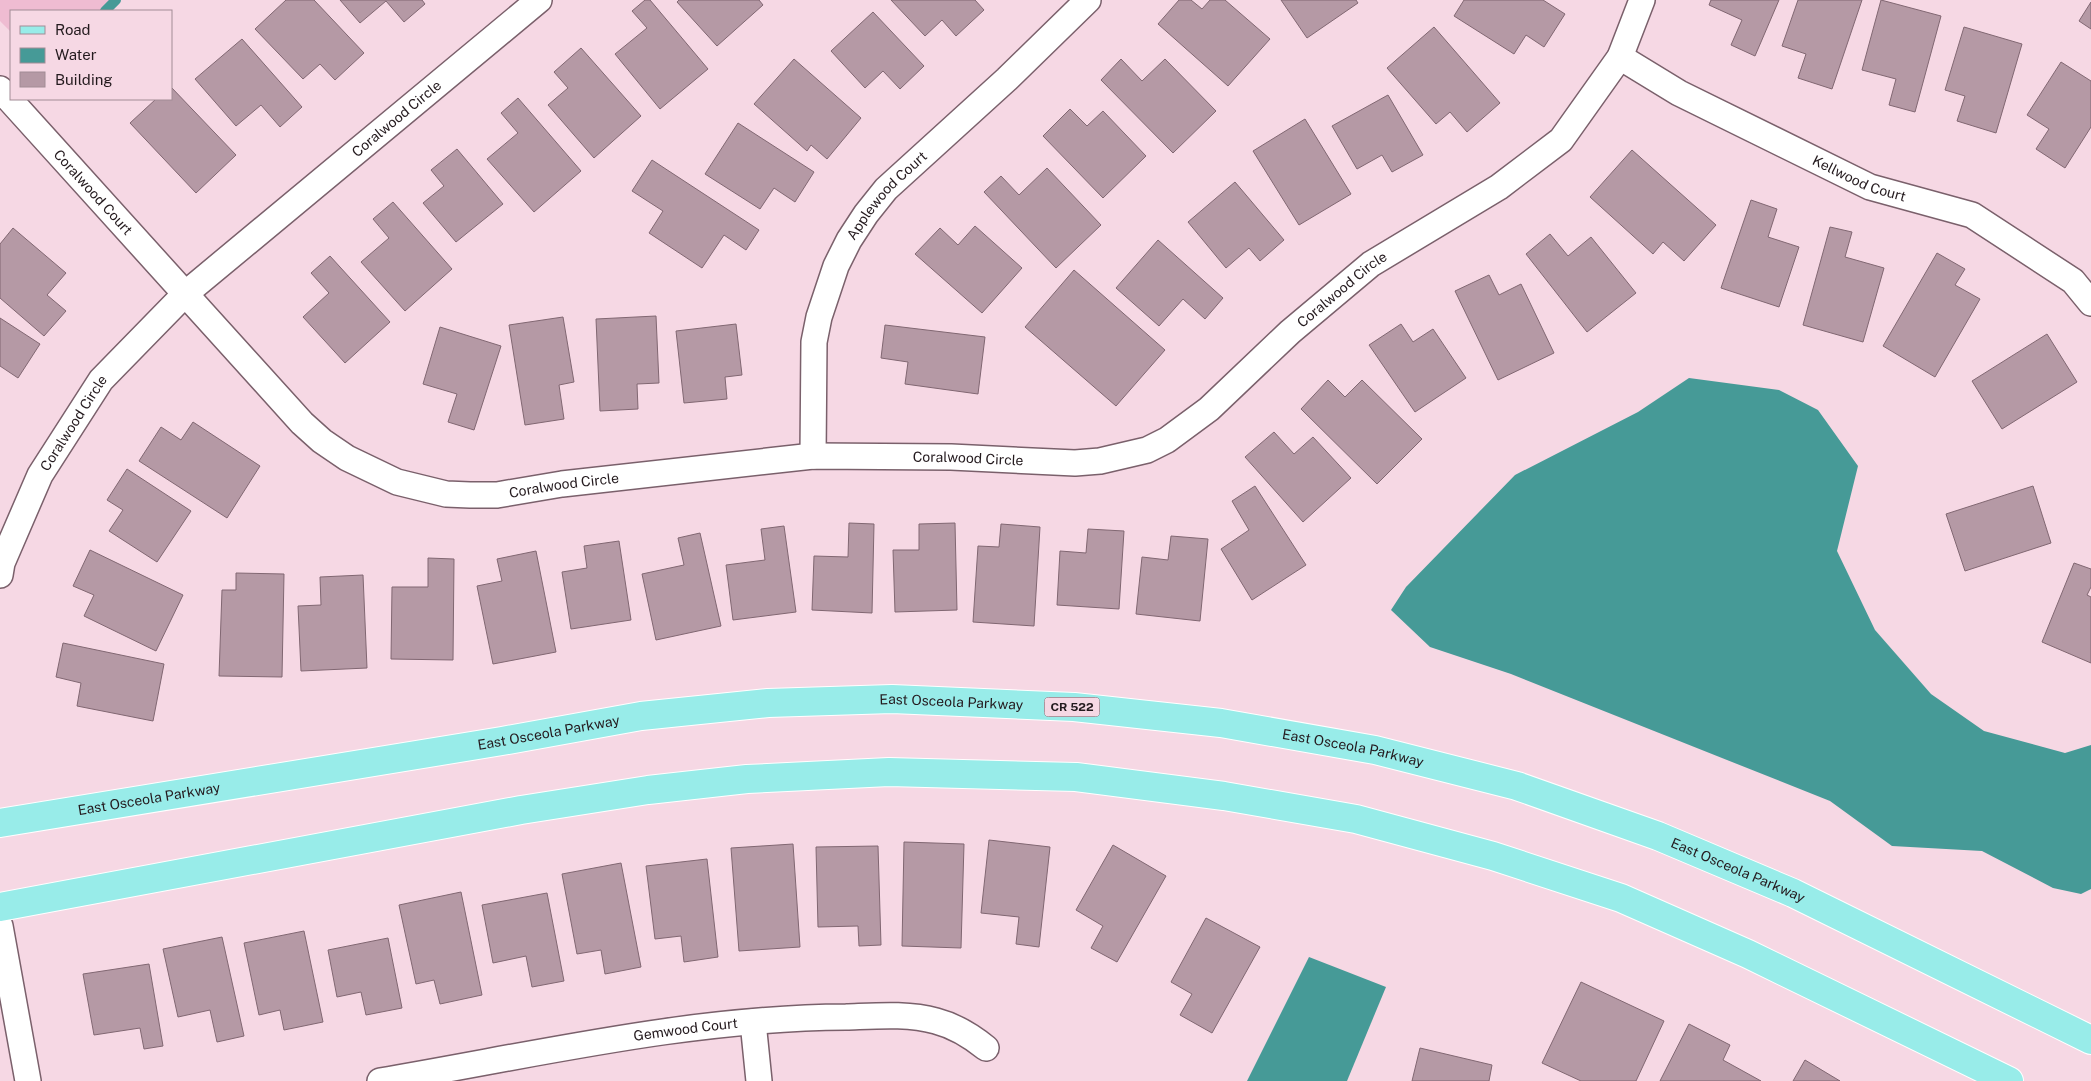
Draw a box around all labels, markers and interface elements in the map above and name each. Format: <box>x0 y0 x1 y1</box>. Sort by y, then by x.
legend <box>10 10 172 100</box>
text: Road <box>55 21 91 38</box>
text: Water <box>55 46 97 63</box>
text: Building <box>55 71 113 88</box>
street label: Coralwood Circle <box>349 77 444 160</box>
street label: Coralwood Court <box>51 146 136 238</box>
street label: Applewood Court <box>843 148 930 243</box>
street label: Kellwood Court <box>1810 152 1908 205</box>
street label: Coralwood Circle <box>1294 248 1390 330</box>
street label: Coralwood Circle <box>37 371 110 474</box>
street label: Coralwood Circle <box>913 449 1024 469</box>
street label: Coralwood Circle <box>508 470 620 501</box>
street label: East Osceola Parkway <box>879 691 1024 713</box>
road number: CR 522 <box>1044 698 1100 716</box>
street label: East Osceola Parkway <box>476 712 621 753</box>
street label: East Osceola Parkway <box>1281 726 1426 770</box>
street label: East Osceola Parkway <box>77 779 222 818</box>
street label: East Osceola Parkway <box>1669 834 1808 906</box>
street label: Gemwood Court <box>632 1015 738 1044</box>

